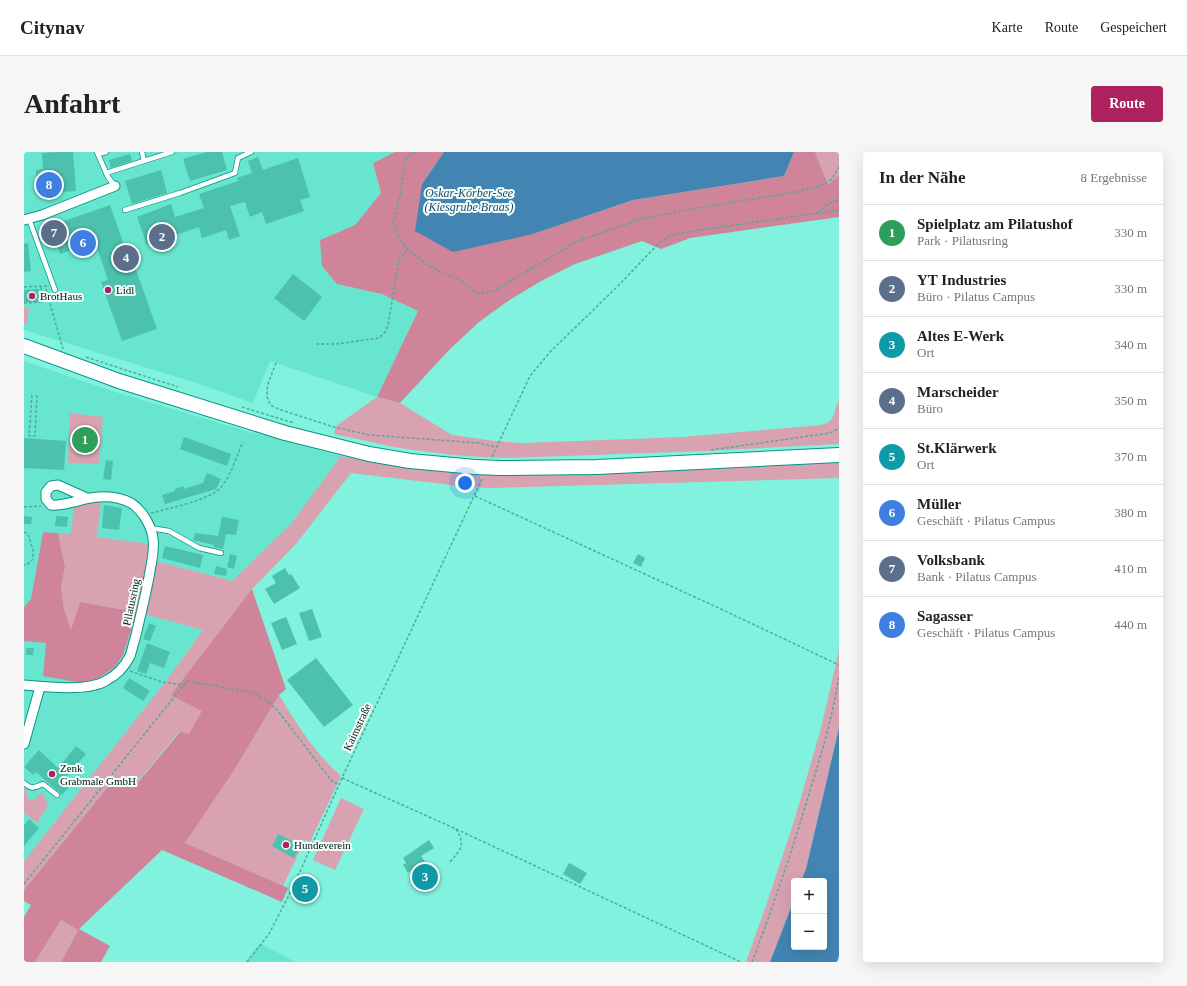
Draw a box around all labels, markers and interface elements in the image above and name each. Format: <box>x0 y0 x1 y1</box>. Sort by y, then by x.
text: Citynav <box>20 17 84 38</box>
text: Karte <box>992 20 1023 35</box>
text: Route <box>1045 20 1078 35</box>
text: Gespeichert <box>1100 20 1167 35</box>
button: Route <box>1091 86 1163 122</box>
text: Anfahrt <box>24 88 120 119</box>
text: In der Nähe <box>879 168 966 187</box>
pin: 8 <box>36 170 62 200</box>
text: 8 Ergebnisse <box>1080 170 1147 185</box>
water label: Oskar-Körber-See (Kiesgrube Braas) <box>425 186 514 214</box>
text: Spielplatz am Pilatushof <box>917 216 1073 232</box>
pin: 7 <box>41 218 67 248</box>
pin: 2 <box>149 222 175 252</box>
text: 1 <box>889 225 895 240</box>
text: 330 m <box>1114 225 1147 240</box>
pin: 6 <box>70 228 96 258</box>
text: Park · Pilatusring <box>917 233 1008 248</box>
pin: 4 <box>113 243 139 273</box>
text: YT Industries <box>917 272 1006 288</box>
text: 2 <box>889 281 895 296</box>
text: 330 m <box>1114 281 1147 296</box>
place label: Lidl <box>116 284 134 296</box>
marker: Lidl <box>103 285 113 295</box>
text: Büro · Pilatus Campus <box>917 289 1035 304</box>
place label: BrotHaus <box>40 290 82 302</box>
marker: BrotHaus <box>27 291 37 301</box>
text: Altes E-Werk <box>917 328 1004 344</box>
text: 3 <box>889 337 895 352</box>
text: 340 m <box>1114 337 1147 352</box>
text: Ort <box>917 345 934 360</box>
text: Marscheider <box>917 384 999 400</box>
text: 4 <box>889 393 895 408</box>
text: 350 m <box>1114 393 1147 408</box>
text: Büro <box>917 401 943 416</box>
pin: 1 <box>72 425 98 455</box>
text: St.Klärwerk <box>917 440 997 456</box>
text: 5 <box>889 449 895 464</box>
text: 370 m <box>1114 449 1147 464</box>
text: Ort <box>917 457 934 472</box>
your location <box>455 473 475 493</box>
text: Müller <box>917 496 961 512</box>
text: 6 <box>889 505 895 520</box>
text: 380 m <box>1114 505 1147 520</box>
text: Geschäft · Pilatus Campus <box>917 513 1055 528</box>
text: Volksbank <box>917 552 985 568</box>
text: 7 <box>889 561 895 576</box>
text: 410 m <box>1114 561 1147 576</box>
text: Bank · Pilatus Campus <box>917 569 1037 584</box>
street label: Pilatusring <box>120 577 142 627</box>
text: Sagasser <box>917 608 973 624</box>
text: 8 <box>889 617 895 632</box>
text: 440 m <box>1114 617 1147 632</box>
text: Geschäft · Pilatus Campus <box>917 625 1055 640</box>
street label: Kaimstraße <box>341 701 373 753</box>
place label: Zenk Grabmale GmbH <box>60 762 136 787</box>
marker: Zenk Grabmale GmbH <box>47 769 57 779</box>
place label: Hundeverein <box>294 839 351 851</box>
marker: Hundeverein <box>281 840 291 850</box>
pin: 3 <box>412 862 438 892</box>
pin: 5 <box>292 874 318 904</box>
map controls <box>791 878 827 950</box>
button: + <box>791 878 827 914</box>
button: − <box>791 914 827 950</box>

